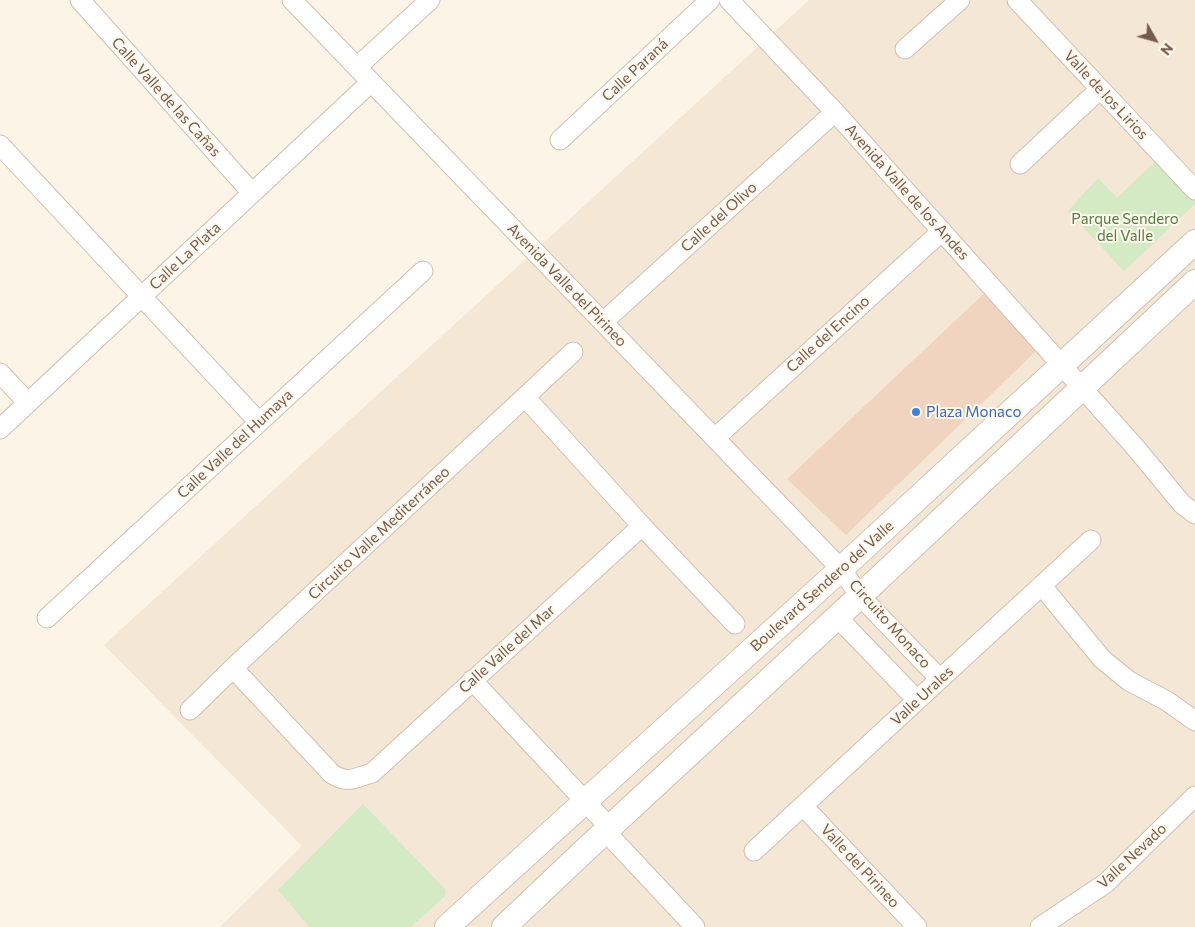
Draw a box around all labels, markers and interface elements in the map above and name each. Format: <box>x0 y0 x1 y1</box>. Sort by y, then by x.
north arrow <box>1130 15 1180 65</box>
street label: Calle Valle de las Cañas <box>108 34 224 160</box>
street label: Calle Paraná <box>598 35 672 105</box>
text: N <box>1157 40 1177 59</box>
street label: Valle de los Lirios <box>1060 47 1152 143</box>
street label: Avenida Valle de los Andes <box>841 120 973 264</box>
street label: Calle del Olivo <box>677 178 761 256</box>
park label: Parque Sendero del Valle <box>1071 210 1179 245</box>
street label: Calle La Plata <box>146 218 224 294</box>
street label: Avenida Valle del Pirineo <box>503 220 631 350</box>
street label: Calle del Encino <box>783 292 873 376</box>
street label: Calle Valle del Humaya <box>174 386 296 502</box>
place label: Plaza Monaco <box>926 403 1021 421</box>
marker: Plaza Monaco <box>910 406 922 418</box>
street label: Circuito Valle Mediterráneo <box>305 463 453 603</box>
street label: Boulevard Sendero del Valle <box>747 517 897 655</box>
street label: Circuito Monaco <box>845 576 935 672</box>
street label: Calle Valle del Mar <box>455 601 559 697</box>
street label: Valle Urales <box>887 662 957 730</box>
street label: Valle Nevado <box>1094 819 1170 893</box>
street label: Valle del Pirineo <box>817 821 903 911</box>

